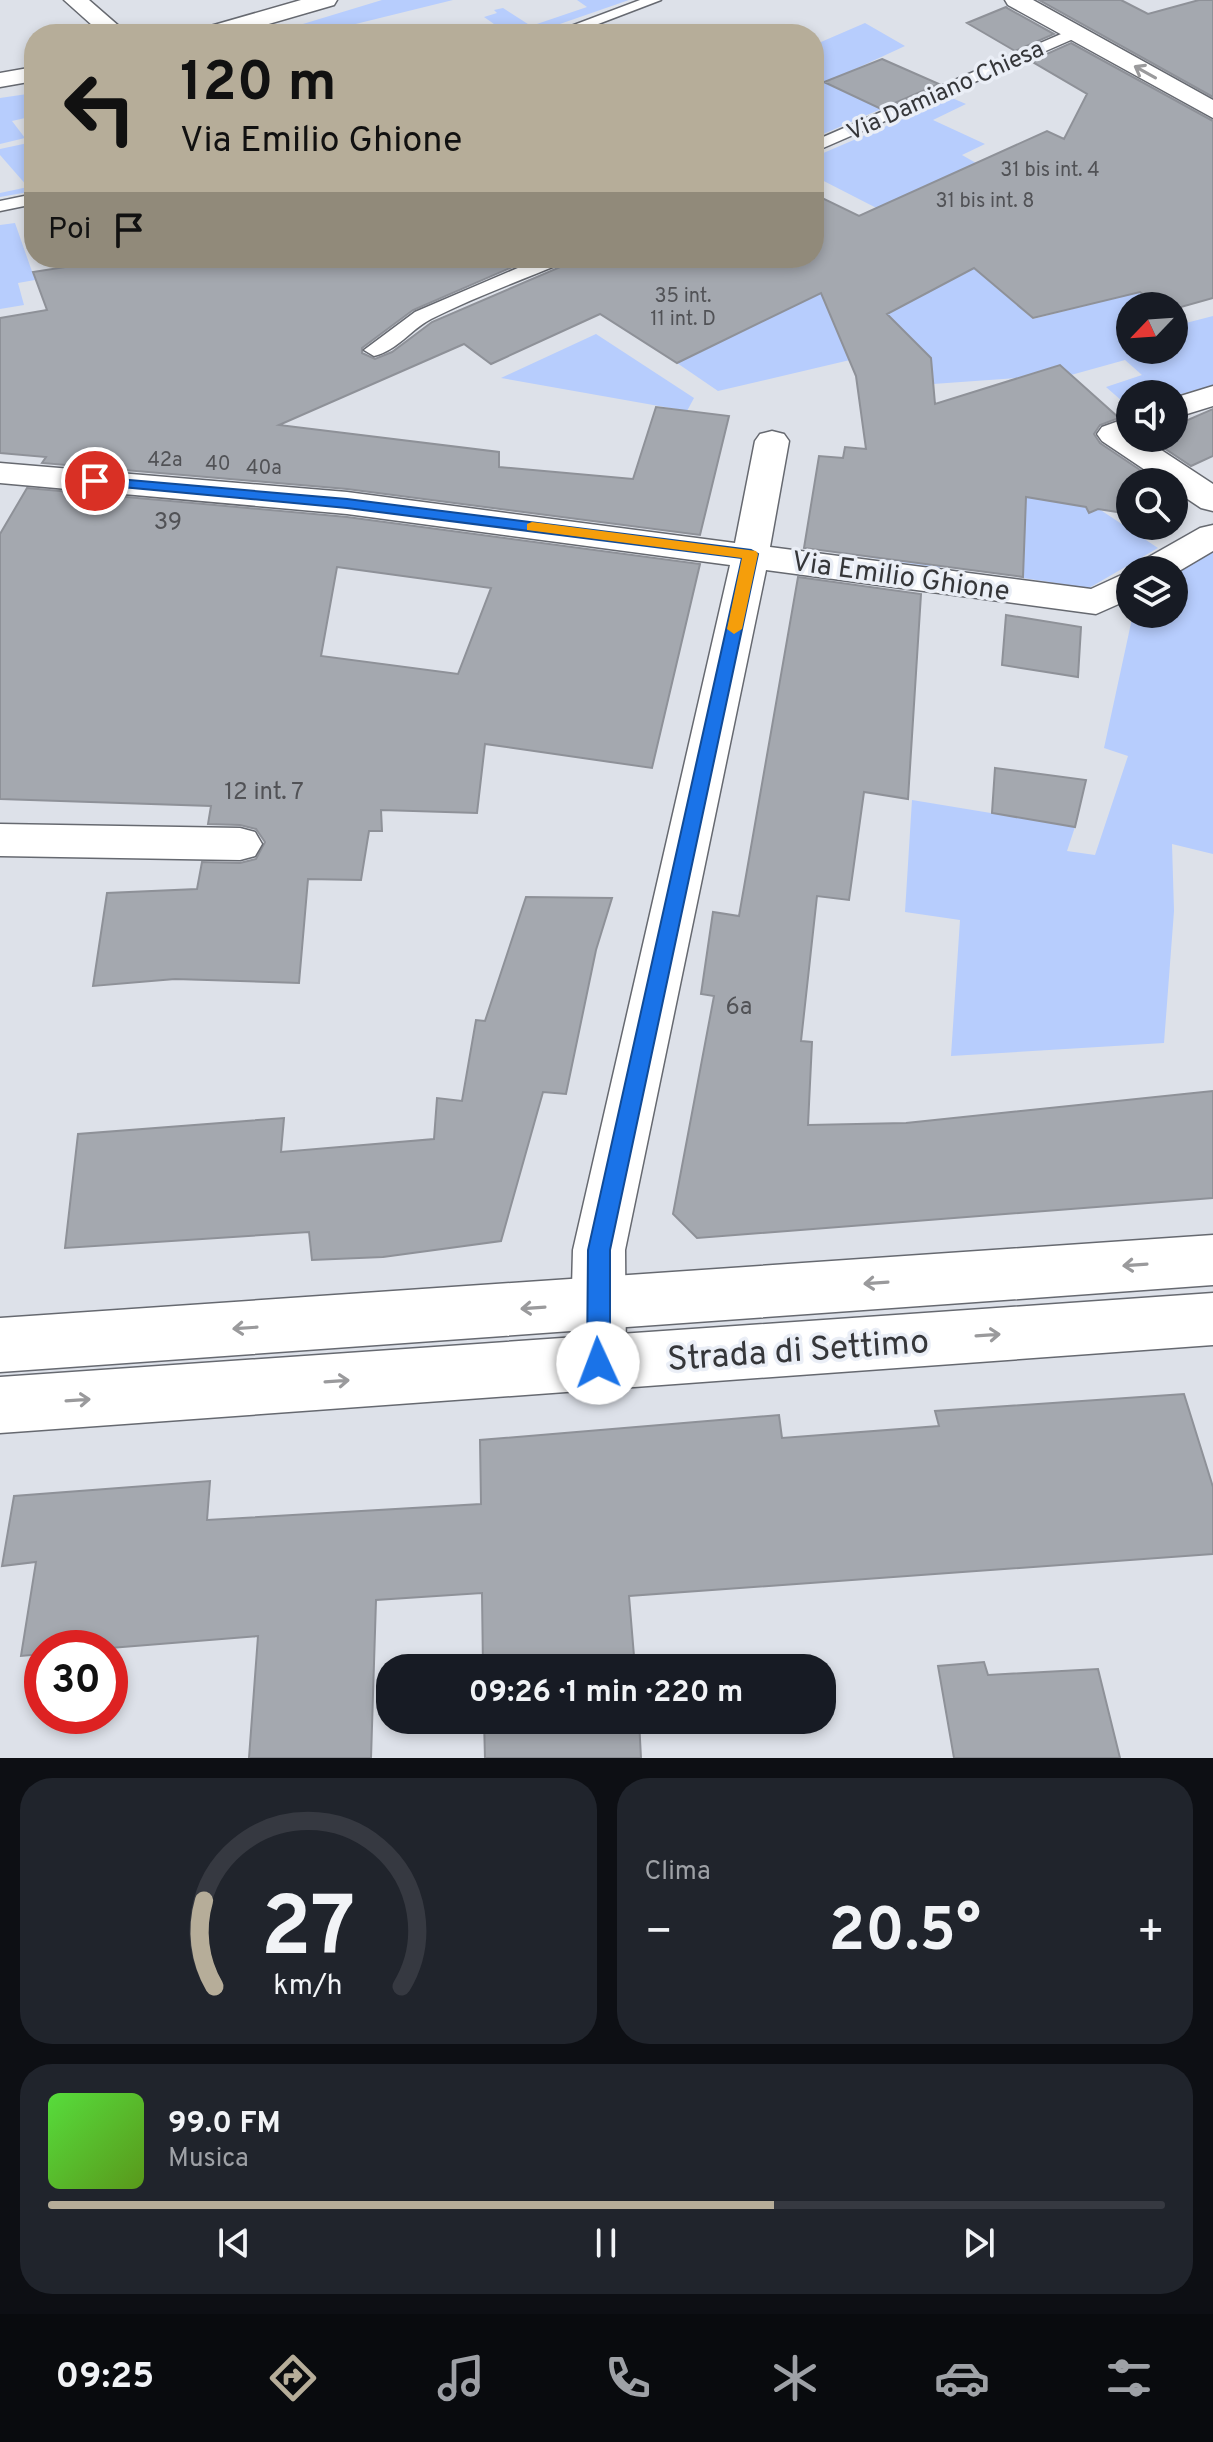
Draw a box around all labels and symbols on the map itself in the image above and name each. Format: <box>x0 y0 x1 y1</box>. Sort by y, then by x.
street label: Via Damiano Chiesa <box>843 35 1049 149</box>
one-way arrow <box>1134 64 1157 80</box>
house number: 31 bis int. 4 <box>1000 158 1100 184</box>
house number: 31 bis int. 8 <box>935 189 1035 215</box>
house number: 35 int. 11 int. D <box>650 284 716 333</box>
north arrow <box>1116 292 1188 364</box>
pin <box>61 447 129 515</box>
house number: 42a <box>147 448 183 474</box>
house number: 40 <box>205 452 231 478</box>
house number: 40a <box>246 456 282 482</box>
house number: 39 <box>154 508 182 538</box>
street label: Via Emilio Ghione <box>789 545 1012 611</box>
house number: 12 int. 7 <box>224 778 304 808</box>
house number: 6a <box>726 993 752 1023</box>
one-way arrow <box>1122 1258 1149 1273</box>
one-way arrow <box>863 1276 890 1291</box>
one-way arrow <box>520 1300 547 1315</box>
one-way arrow <box>232 1321 259 1336</box>
position arrow <box>556 1321 640 1405</box>
street label: Strada di Settimo <box>666 1322 931 1383</box>
one-way arrow <box>974 1327 1001 1342</box>
one-way arrow <box>323 1373 350 1388</box>
one-way arrow <box>64 1392 91 1407</box>
speed limit sign: 30 <box>24 1630 128 1734</box>

